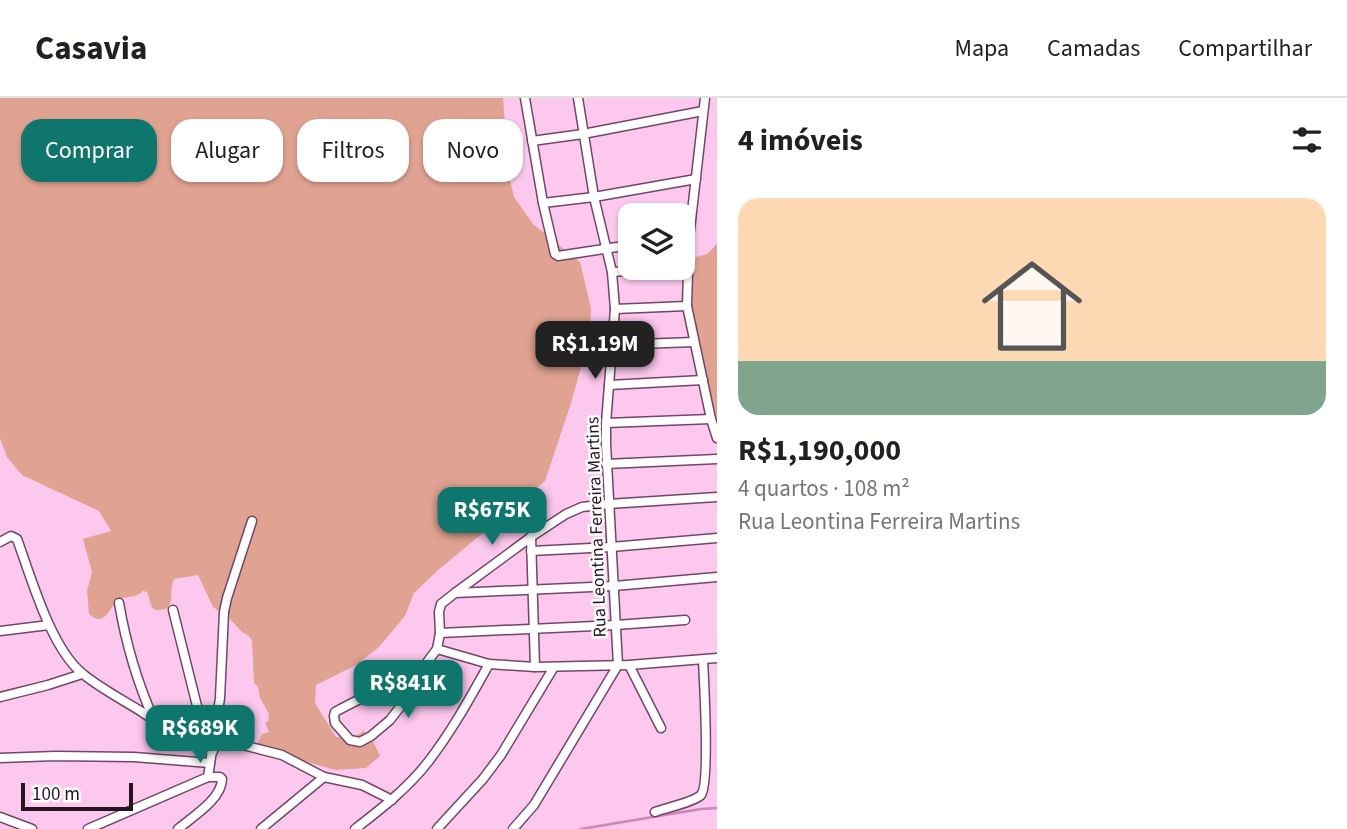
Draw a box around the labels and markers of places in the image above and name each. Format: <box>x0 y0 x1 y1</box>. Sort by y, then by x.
pin: R$1.19M <box>530 322 660 381</box>
pin: R$675K <box>435 488 549 547</box>
pin: R$841K <box>351 660 465 720</box>
pin: R$689K <box>143 706 257 765</box>

